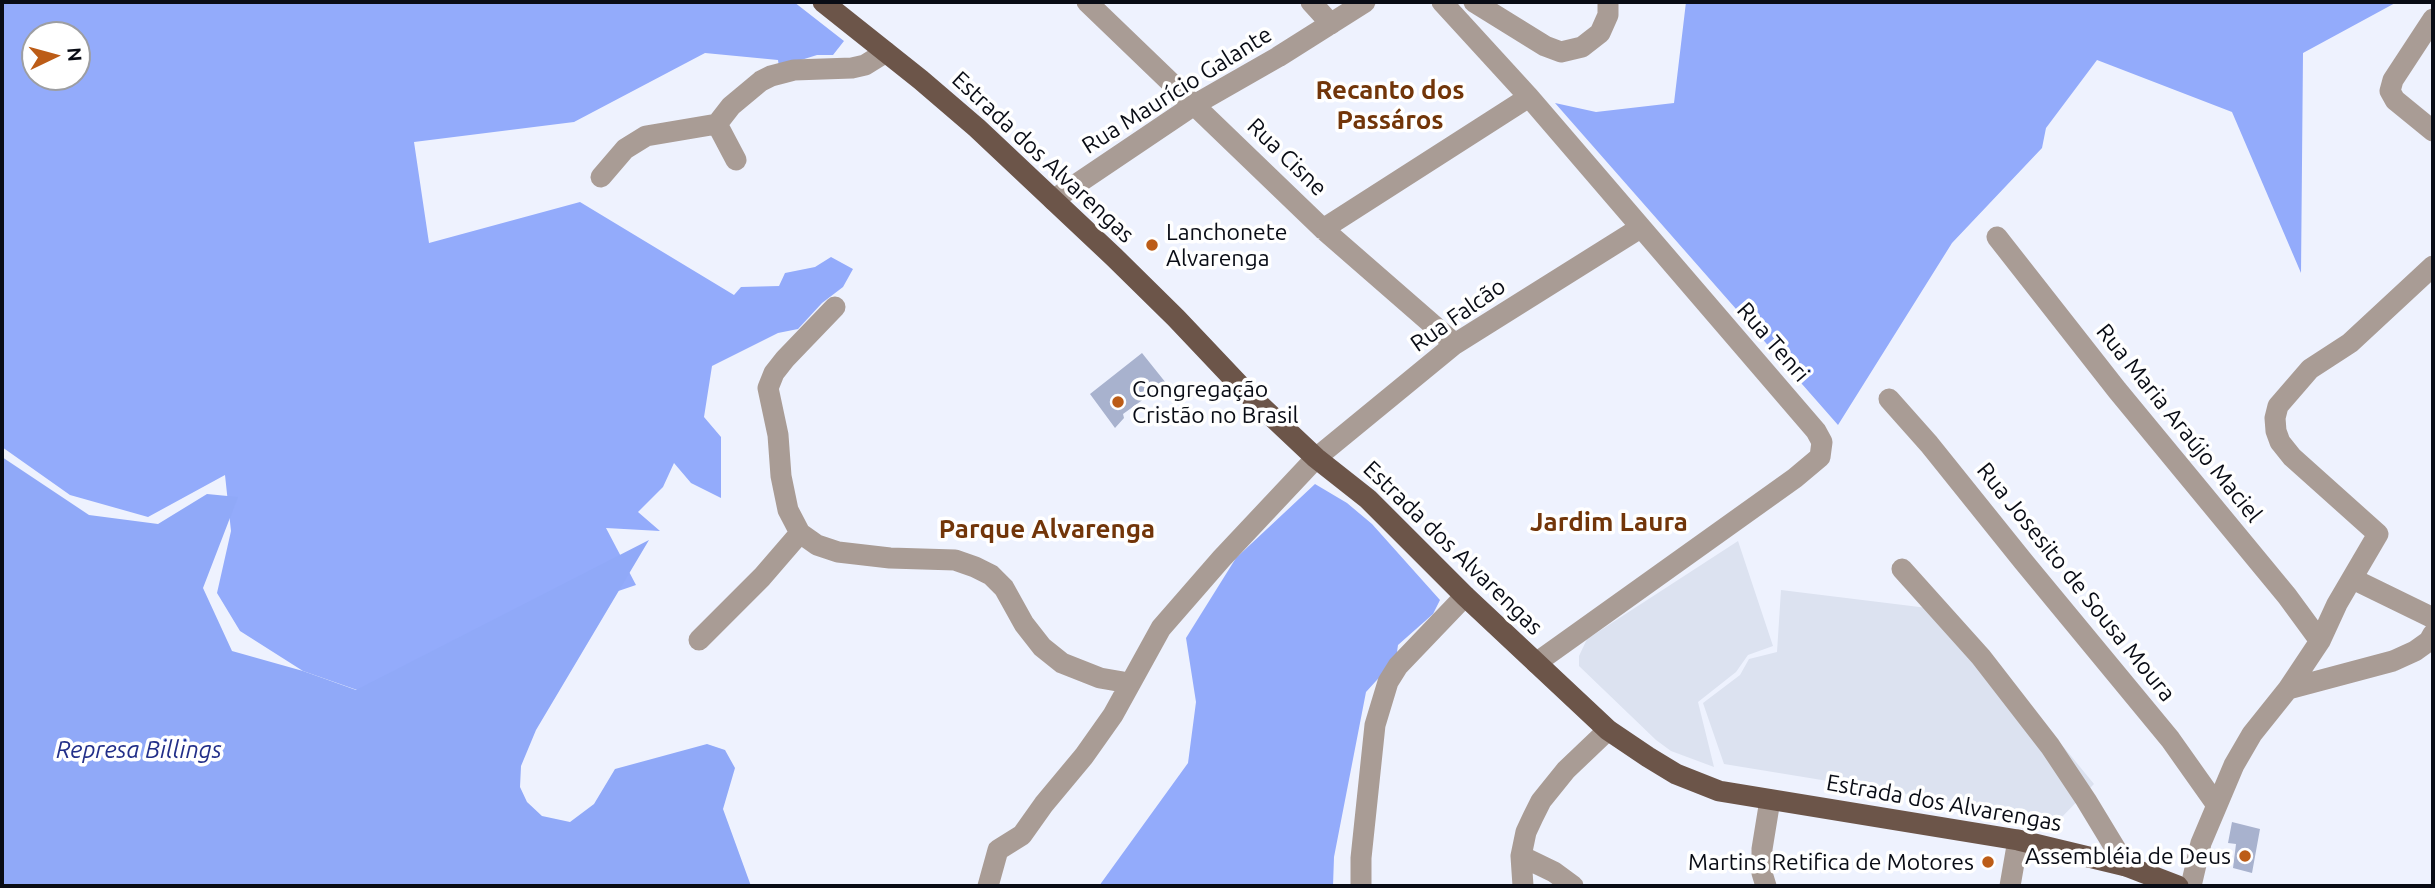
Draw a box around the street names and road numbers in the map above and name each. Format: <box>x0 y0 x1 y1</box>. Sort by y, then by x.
street label: Rua Maurício Galante <box>1077 20 1277 160</box>
street label: Estrada dos Alvarengas <box>946 66 1140 248</box>
street label: Rua Cisne <box>1241 112 1333 202</box>
street label: Rua Falcão <box>1405 272 1511 358</box>
street label: Rua Tenri <box>1731 297 1815 387</box>
street label: Rua Maria Araújo Maciel <box>2090 318 2268 528</box>
street label: Estrada dos Alvarengas <box>1358 455 1548 641</box>
street label: Rua Josesito de Sousa Moura <box>1971 457 2181 707</box>
street label: Estrada dos Alvarengas <box>1824 769 2064 837</box>

